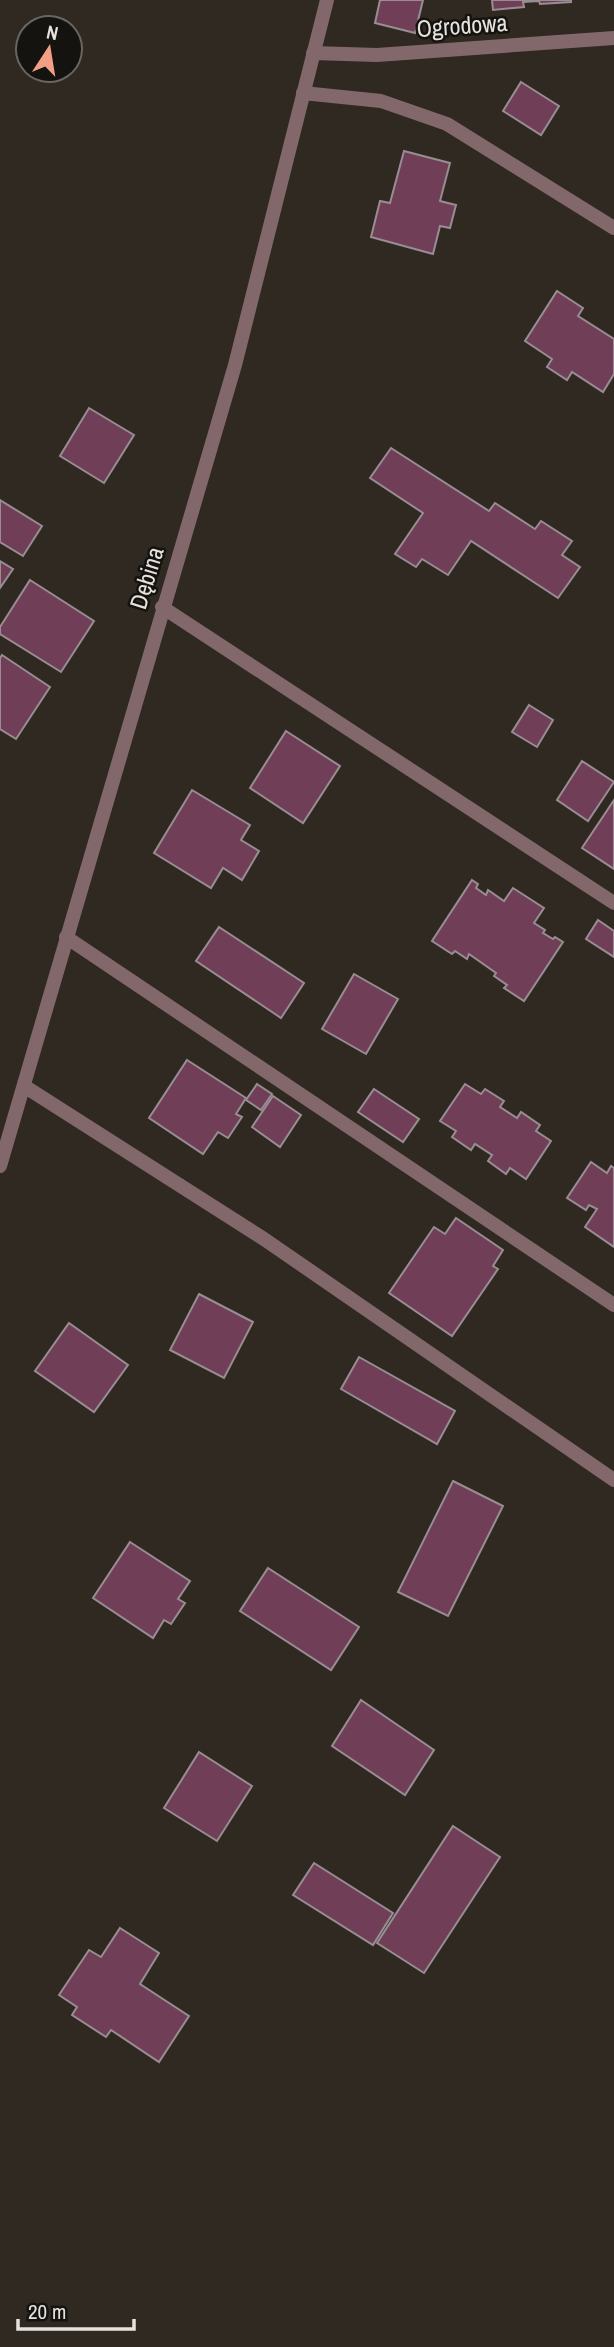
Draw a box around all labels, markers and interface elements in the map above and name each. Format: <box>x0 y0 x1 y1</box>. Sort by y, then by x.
street label: Ogrodowa <box>416 6 508 44</box>
north arrow <box>14 14 84 84</box>
text: N <box>44 18 61 46</box>
street label: Dębina <box>121 543 171 613</box>
scale bar <box>18 2288 133 2332</box>
text: 20 m <box>28 2297 66 2326</box>

